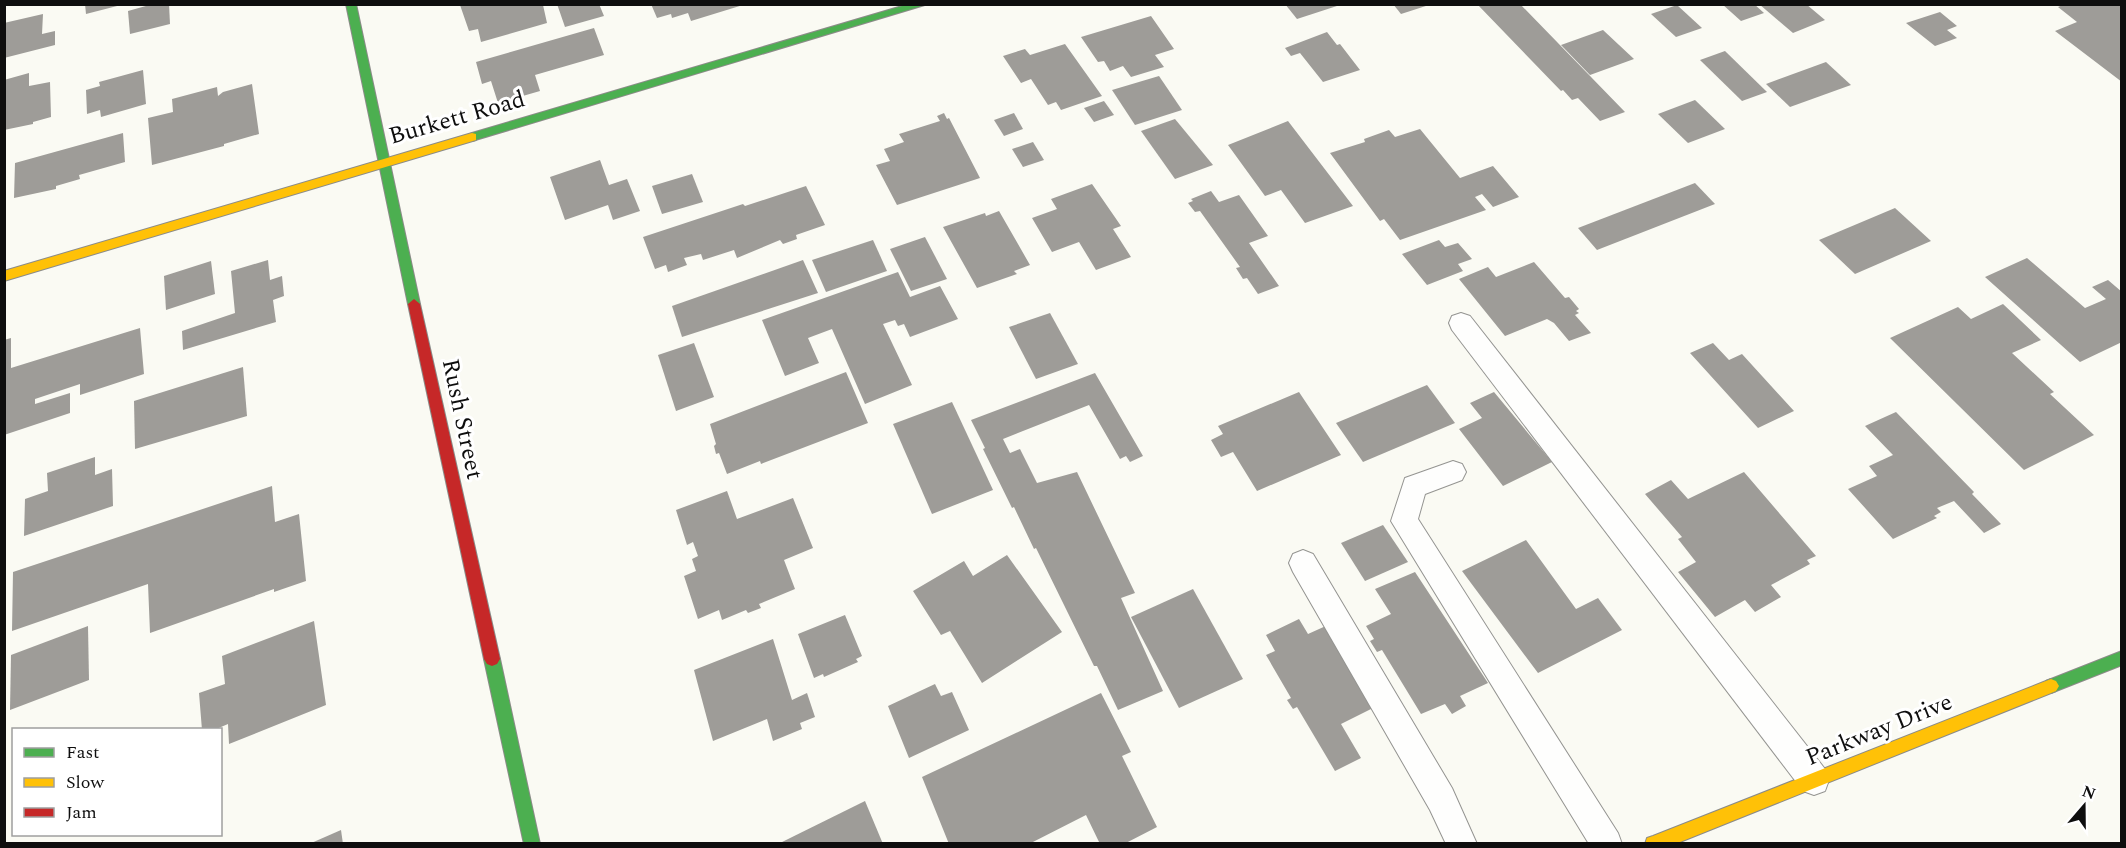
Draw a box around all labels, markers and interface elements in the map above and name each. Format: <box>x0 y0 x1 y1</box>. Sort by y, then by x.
street label: Burkett Road <box>385 81 529 155</box>
street label: Rush Street <box>432 355 492 483</box>
street label: Parkway Drive <box>1800 684 1958 776</box>
legend <box>12 728 222 836</box>
text: Fast <box>66 739 99 766</box>
text: Slow <box>66 769 105 796</box>
north arrow <box>2054 776 2114 836</box>
text: N <box>2079 779 2099 806</box>
text: Jam <box>66 799 97 826</box>

